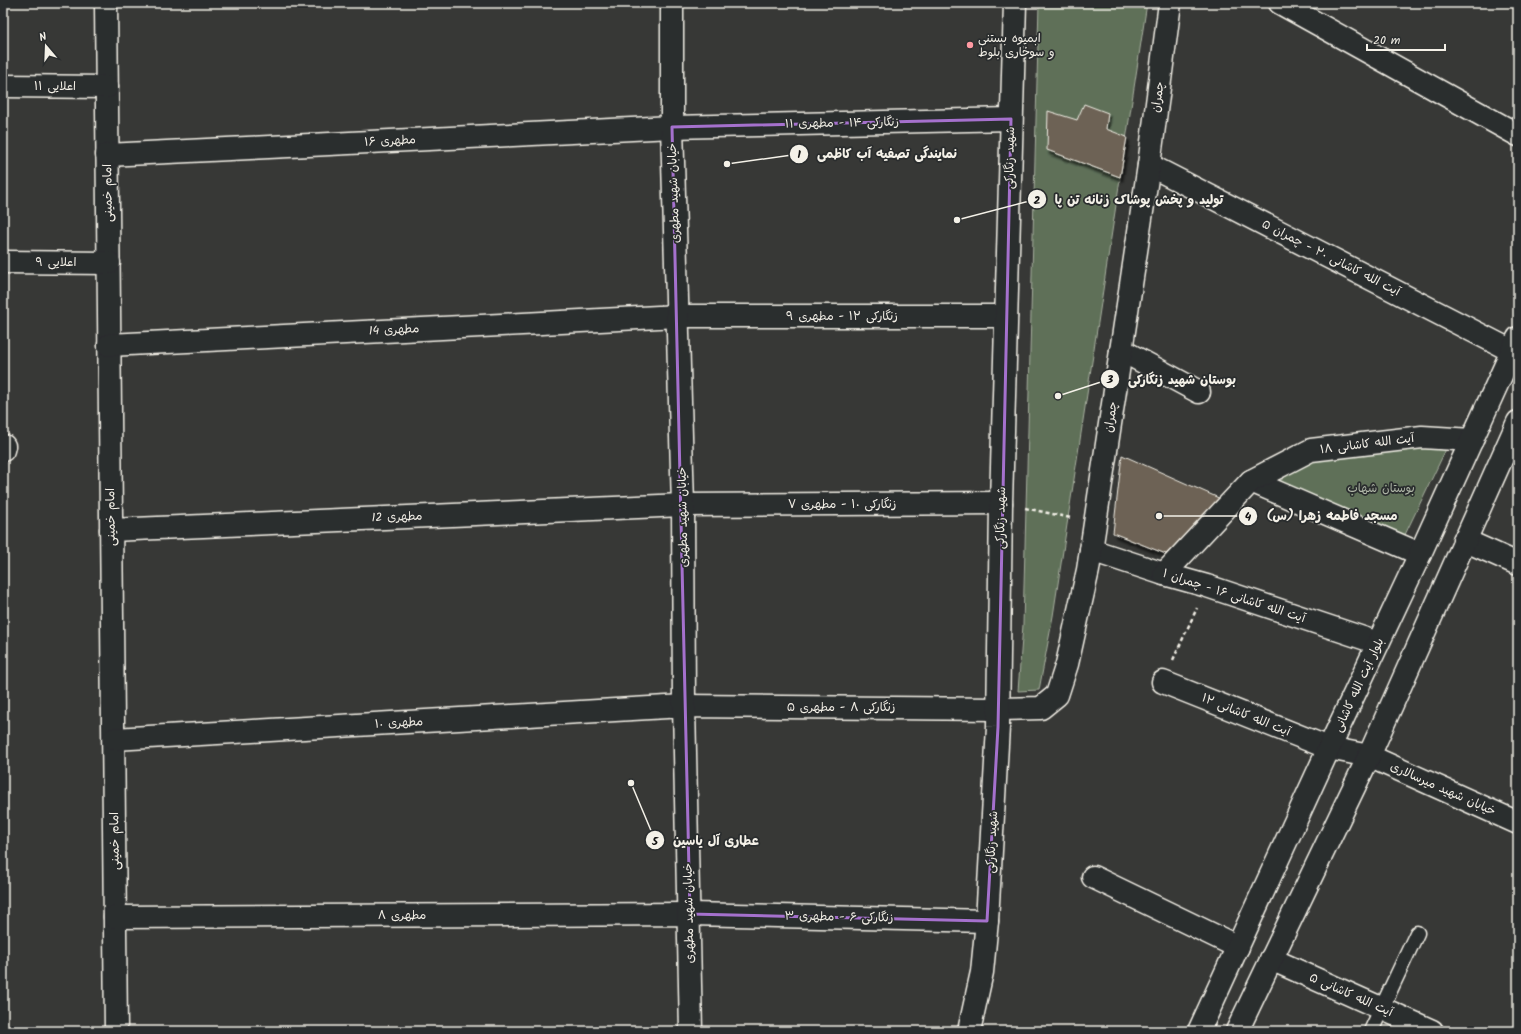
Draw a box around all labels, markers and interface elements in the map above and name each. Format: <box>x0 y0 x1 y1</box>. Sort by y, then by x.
north arrow <box>26 26 66 66</box>
scale bar <box>1367 26 1445 52</box>
text: N <box>37 28 49 47</box>
place label: ابمیوه بستنی و ‌سوخاری بلوط <box>978 29 1055 62</box>
text: 20 m <box>1373 31 1401 50</box>
marker: ابمیوه بستنی و ‌سوخاری بلوط <box>965 40 975 50</box>
street label: اعلایی ۱۱ <box>34 77 76 96</box>
street label: چمران <box>1146 80 1170 114</box>
street label: زنگارکی ۱۴ - مطهری ۱۱ <box>785 113 899 133</box>
street label: شهید زنگارکی <box>1000 127 1020 189</box>
street label: مطهری ۱۶ <box>364 130 416 152</box>
callout: نمایندگی تصفیه آب کاظمی <box>789 141 965 166</box>
street label: خیابان شهید مطهری <box>663 142 685 244</box>
text: نمایندگی تصفیه آب کاظمی <box>817 144 957 165</box>
text: 1 <box>797 145 801 164</box>
street label: امام خمینی <box>98 164 118 222</box>
callout: تولید و پخش پوشاک زنانه تن پا <box>1027 187 1232 212</box>
text: تولید و پخش پوشاک زنانه تن پا <box>1055 190 1225 211</box>
text: 2 <box>1034 191 1041 210</box>
street label: آیت الله کاشانی ۲۰ - چمران ۵ <box>1258 215 1405 302</box>
street label: اعلایی ۹ <box>36 253 77 272</box>
street label: زنگارکی ۱۲ - مطهری ۹ <box>786 307 898 326</box>
street label: مطهری 14 <box>368 319 420 341</box>
callout: بوستان شهید زنگارکی <box>1100 367 1244 392</box>
text: 3 <box>1106 370 1114 389</box>
text: بوستان شهید زنگارکی <box>1128 370 1236 391</box>
street label: چمران <box>1099 400 1123 434</box>
street label: آیت الله کاشانی ۱۸ <box>1319 429 1416 459</box>
street label: خیابان شهید مطهری <box>673 467 693 567</box>
park label: بوستان شهاب <box>1347 479 1415 498</box>
street label: شهید زنگارکی <box>991 487 1011 549</box>
street label: امام خمینی <box>101 488 121 546</box>
street label: زنگارکی ۱۰ - مطهری ۷ <box>788 495 896 514</box>
callout: مسجد فاطمه زهرا (س) <box>1238 503 1405 528</box>
text: مسجد فاطمه زهرا (س) <box>1266 506 1398 527</box>
street label: مطهری 12 <box>371 507 423 527</box>
text: 4 <box>1245 507 1252 526</box>
street label: آیت الله کاشانی ۱۶ - چمران ۱ <box>1160 564 1309 628</box>
street label: بلوار آیت الله کاشانی <box>1329 635 1389 735</box>
street label: آیت الله کاشانی ۱۲ <box>1199 689 1294 742</box>
street label: زنگارکی ۸ - مطهری ۵ <box>787 698 895 717</box>
street label: مطهری ۱۰ <box>374 712 424 734</box>
street label: خیابان شهید میرسالاری <box>1387 757 1499 821</box>
street label: شهید زنگارکی <box>981 810 1003 874</box>
street label: امام خمینی <box>105 812 125 870</box>
callout: عطاری آل یاسین <box>645 828 767 853</box>
text: عطاری آل یاسین <box>673 831 759 852</box>
text: 5 <box>651 832 659 851</box>
street label: خیابان شهید مطهری <box>679 863 699 963</box>
street label: مطهری ۸ <box>378 906 426 925</box>
street label: زنگارکی ۶ - مطهری ۳ <box>784 907 894 927</box>
street label: آیت الله کاشانی ۵ <box>1306 968 1397 1022</box>

